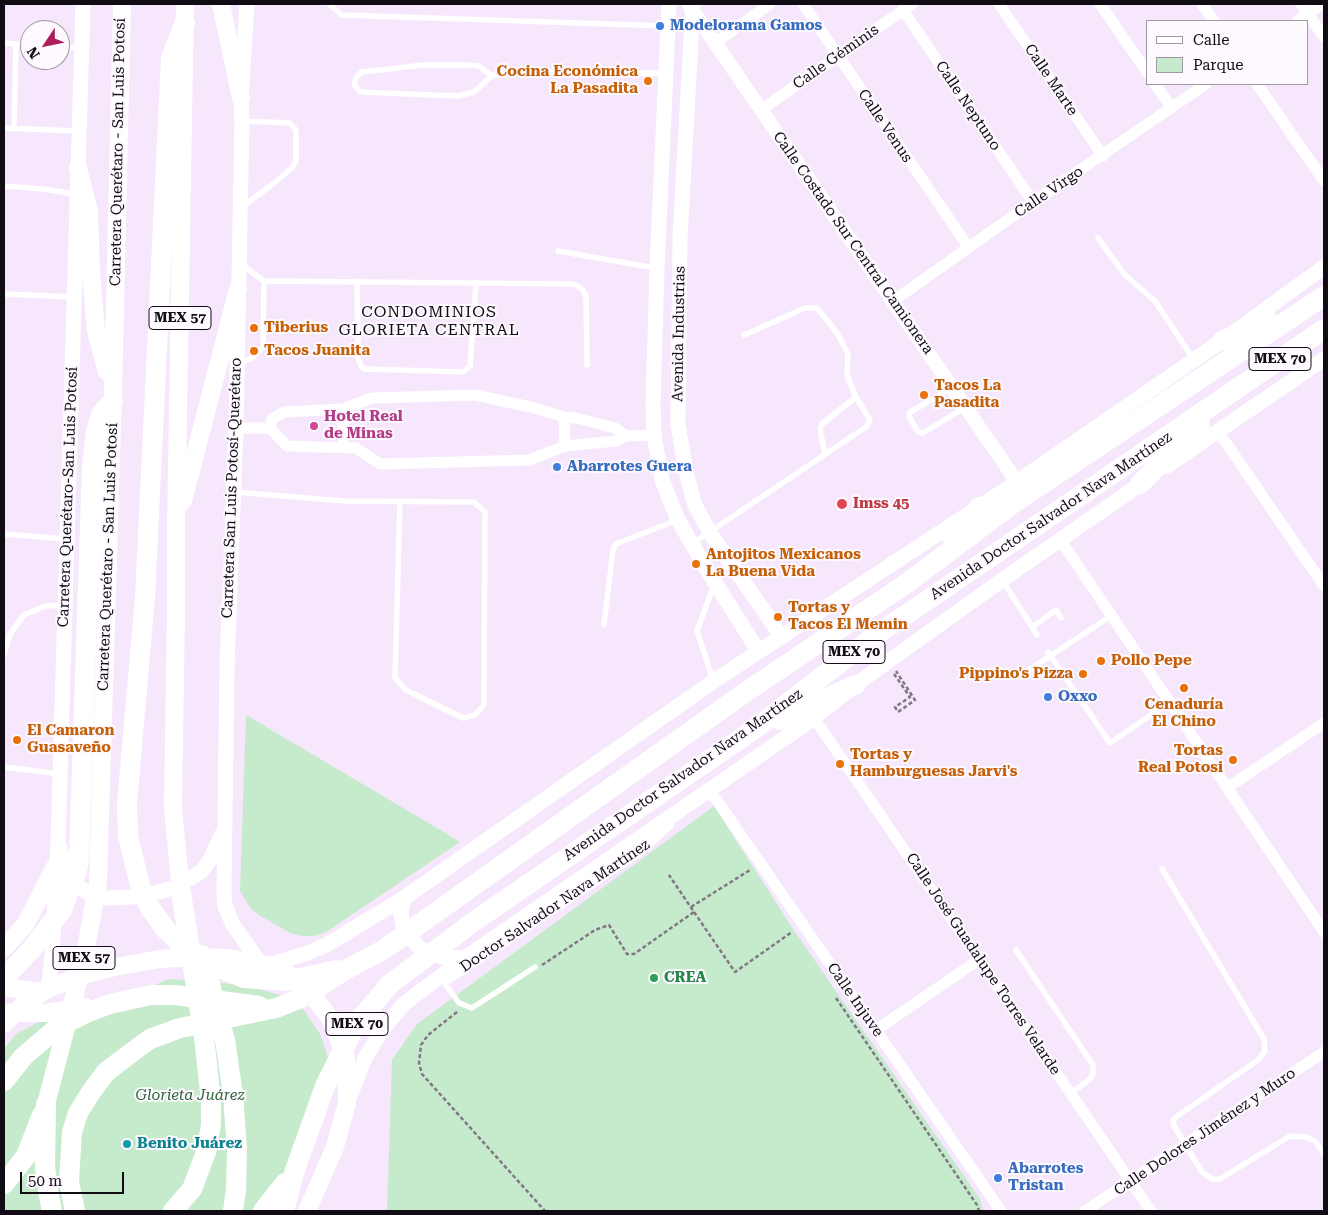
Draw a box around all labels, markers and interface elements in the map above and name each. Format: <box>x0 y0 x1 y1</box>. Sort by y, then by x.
place label: Modelorama Gamos <box>670 17 822 35</box>
street label: Carretera Querétaro - San Luis Potosí <box>107 18 129 286</box>
north arrow <box>20 20 70 70</box>
marker: Modelorama Gamos <box>654 20 666 32</box>
legend <box>1146 20 1308 85</box>
street label: Calle Géminis <box>790 21 882 93</box>
text: Calle <box>1193 31 1229 49</box>
street label: Calle Marte <box>1020 41 1082 119</box>
text: N <box>24 44 43 62</box>
text: Parque <box>1193 56 1244 74</box>
street label: Calle Neptuno <box>931 58 1005 154</box>
place label: Cocina Económica La Pasadita <box>497 63 638 98</box>
marker: Cocina Económica La Pasadita <box>642 75 654 87</box>
street label: Calle Venus <box>854 86 916 166</box>
street label: Calle Costado Sur Central Camionera <box>769 128 937 358</box>
street label: Calle Virgo <box>1011 163 1087 221</box>
street label: Avenida Industrias <box>669 266 689 402</box>
district label: CONDOMINIOS GLORIETA CENTRAL <box>336 302 522 340</box>
road number: MEX 57 <box>149 306 211 330</box>
place label: Tiberius <box>264 319 328 337</box>
marker: Tiberius <box>248 322 260 334</box>
place label: Tacos Juanita <box>264 342 370 360</box>
marker: Tacos Juanita <box>248 345 260 357</box>
road number: MEX 70 <box>1249 348 1311 370</box>
street label: Carretera San Luis Potosí-Querétaro <box>218 357 246 619</box>
street label: Carretera Querétaro-San Luis Potosí <box>54 366 82 628</box>
place label: Tacos La Pasadita <box>934 377 1001 412</box>
marker: Tacos La Pasadita <box>918 389 930 401</box>
place label: Hotel Real de Minas <box>324 408 403 443</box>
marker: Hotel Real de Minas <box>308 420 320 432</box>
street label: Carretera Querétaro - San Luis Potosí <box>94 423 122 691</box>
street label: Avenida Doctor Salvador Nava Martínez <box>927 428 1175 604</box>
place label: Abarrotes Guera <box>567 458 692 476</box>
marker: Abarrotes Guera <box>551 461 563 473</box>
place label: Imss 45 <box>853 495 909 513</box>
marker: Imss 45 <box>835 497 849 511</box>
place label: Antojitos Mexicanos La Buena Vida <box>706 546 861 581</box>
marker: Antojitos Mexicanos La Buena Vida <box>690 558 702 570</box>
place label: Tortas y Tacos El Memin <box>788 599 908 634</box>
marker: Tortas y Tacos El Memin <box>772 611 784 623</box>
road number: MEX 70 <box>823 640 885 664</box>
place label: Pollo Pepe <box>1111 652 1192 670</box>
marker: Pollo Pepe <box>1095 655 1107 667</box>
place label: Pippino's Pizza <box>959 665 1073 683</box>
marker: Pippino's Pizza <box>1077 668 1089 680</box>
marker: Cenaduría El Chino <box>1178 682 1190 694</box>
street label: Avenida Doctor Salvador Nava Martínez <box>560 685 806 865</box>
place label: Oxxo <box>1058 688 1098 706</box>
marker: Oxxo <box>1042 691 1054 703</box>
place label: Cenaduría El Chino <box>1145 696 1223 731</box>
place label: El Camaron Guasaveño <box>27 722 115 757</box>
marker: El Camaron Guasaveño <box>11 734 23 746</box>
place label: Tortas Real Potosi <box>1138 742 1223 777</box>
place label: Tortas y Hamburguesas Jarvi's <box>850 746 1018 781</box>
marker: Tortas Real Potosi <box>1227 754 1239 766</box>
marker: Tortas y Hamburguesas Jarvi's <box>834 758 846 770</box>
street label: Doctor Salvador Nava Martínez <box>457 836 653 976</box>
street label: Calle José Guadalupe Torres Velarde <box>902 850 1064 1078</box>
road number: MEX 57 <box>53 946 115 970</box>
street label: Calle Injuve <box>823 960 887 1040</box>
place label: CREA <box>664 969 706 987</box>
marker: CREA <box>648 972 660 984</box>
road number: MEX 70 <box>326 1012 388 1036</box>
street label: Calle Dolores Jiménez y Muro <box>1111 1064 1299 1200</box>
park label: Glorieta Juárez <box>135 1087 245 1105</box>
place label: Benito Juárez <box>137 1135 242 1153</box>
marker: Benito Juárez <box>121 1138 133 1150</box>
place label: Abarrotes Tristan <box>1008 1160 1083 1195</box>
scale bar <box>22 1162 126 1194</box>
text: 50 m <box>28 1172 62 1190</box>
marker: Abarrotes Tristan <box>992 1172 1004 1184</box>

